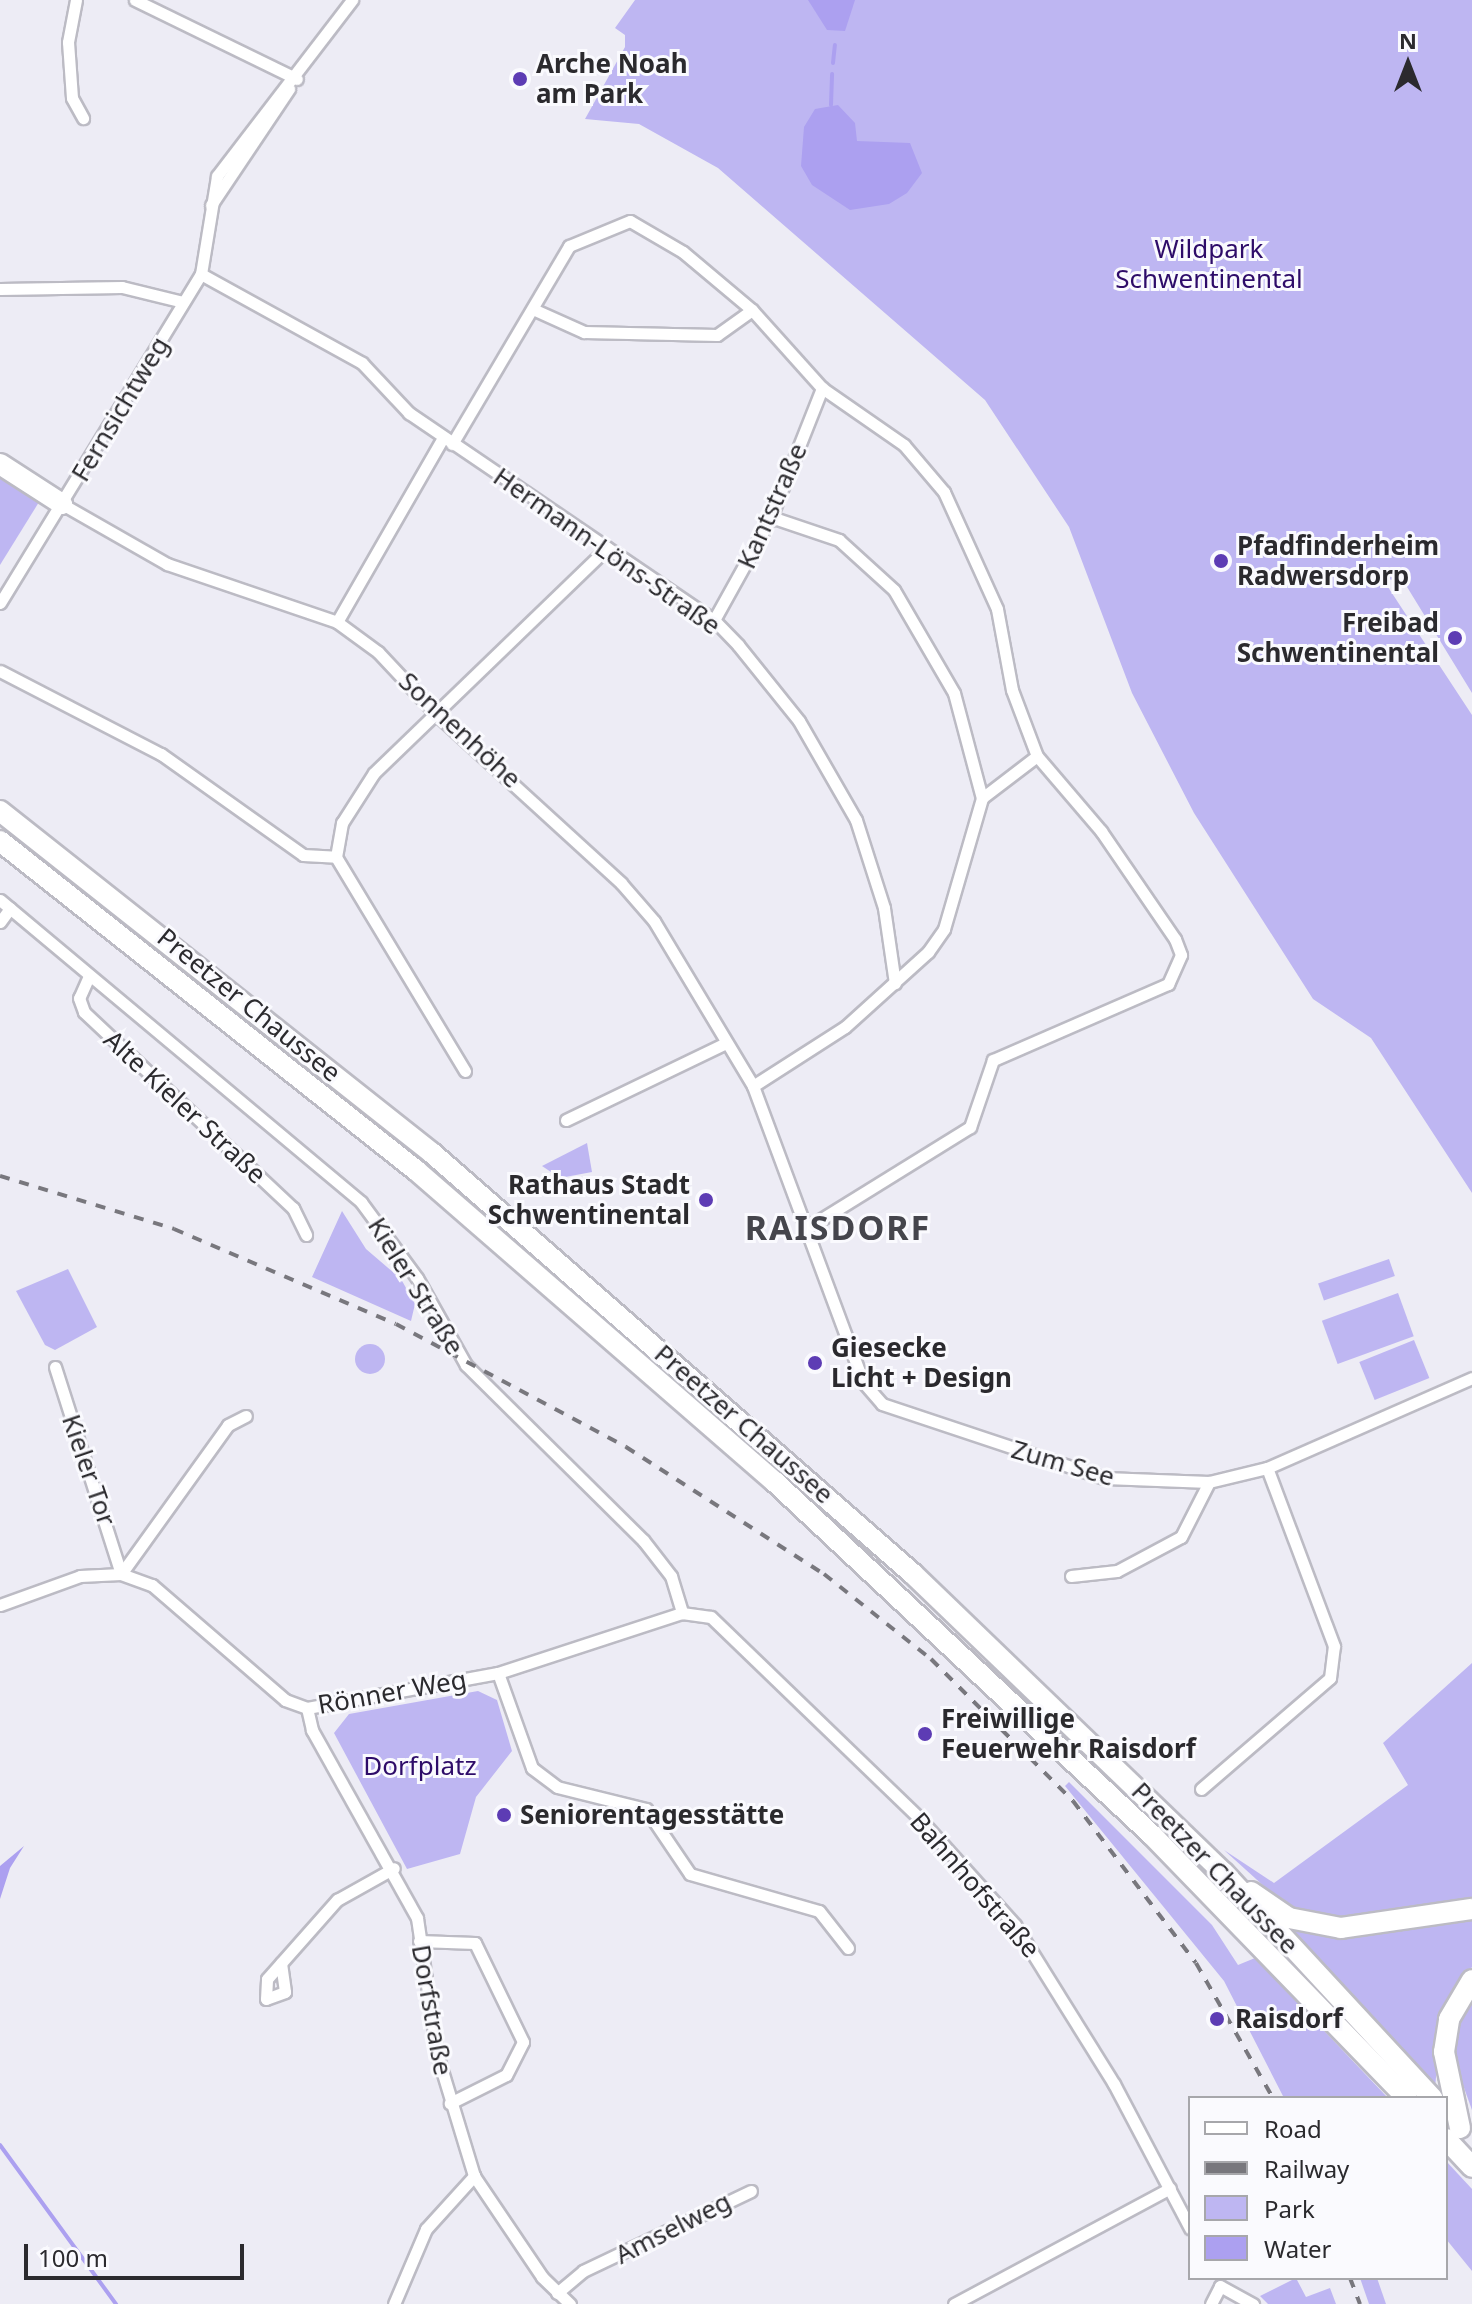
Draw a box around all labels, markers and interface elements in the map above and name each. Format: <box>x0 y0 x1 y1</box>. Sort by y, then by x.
north arrow <box>1368 24 1448 104</box>
text: N <box>1399 25 1417 55</box>
place label: Arche Noah am Park <box>536 48 688 110</box>
marker: Arche Noah am Park <box>511 70 529 88</box>
park label: Wildpark Schwentinental <box>1115 233 1303 294</box>
street label: Fernsichtweg <box>65 331 175 487</box>
street label: Kantstraße <box>731 439 813 573</box>
street label: Hermann-Löns-Straße <box>488 461 726 641</box>
place label: Pfadfinderheim Radwersdorp <box>1237 530 1439 592</box>
marker: Pfadfinderheim Radwersdorp <box>1212 552 1230 570</box>
place label: Freibad Schwentinental <box>1237 607 1439 668</box>
marker: Freibad Schwentinental <box>1446 629 1464 647</box>
street label: Sonnenhöhe <box>393 666 527 794</box>
street label: Preetzer Chaussee <box>151 922 347 1088</box>
street label: Alte Kieler Straße <box>98 1024 272 1190</box>
place label: Rathaus Stadt Schwentinental <box>488 1169 690 1230</box>
marker: Rathaus Stadt Schwentinental <box>697 1191 715 1209</box>
district label: RAISDORF <box>745 1208 931 1248</box>
street label: Kieler Straße <box>361 1212 471 1360</box>
place label: Giesecke Licht + Design <box>831 1332 1012 1394</box>
street label: Preetzer Chaussee <box>648 1338 840 1510</box>
marker: Giesecke Licht + Design <box>806 1354 824 1372</box>
street label: Kieler Tor <box>55 1410 123 1530</box>
street label: Zum See <box>1008 1433 1118 1493</box>
street label: Rönner Weg <box>315 1664 469 1720</box>
place label: Freiwillige Feuerwehr Raisdorf <box>941 1703 1196 1764</box>
marker: Freiwillige Feuerwehr Raisdorf <box>916 1725 934 1743</box>
park label: Dorfplatz <box>363 1750 477 1782</box>
street label: Preetzer Chaussee <box>1125 1776 1305 1960</box>
place label: Seniorentagesstätte <box>520 1799 784 1831</box>
marker: Seniorentagesstätte <box>495 1806 513 1824</box>
street label: Bahnhofstraße <box>903 1806 1047 1964</box>
street label: Dorfstraße <box>405 1942 459 2078</box>
place label: Raisdorf <box>1235 2003 1343 2035</box>
marker: Raisdorf <box>1206 2008 1228 2030</box>
legend <box>1188 2096 1448 2280</box>
text: Road <box>1264 2112 1322 2145</box>
text: Railway <box>1264 2152 1349 2185</box>
street label: Amselweg <box>610 2186 736 2270</box>
text: Park <box>1264 2192 1315 2225</box>
scale bar <box>28 2228 248 2278</box>
text: Water <box>1264 2232 1331 2265</box>
text: 100 m <box>38 2241 108 2274</box>

